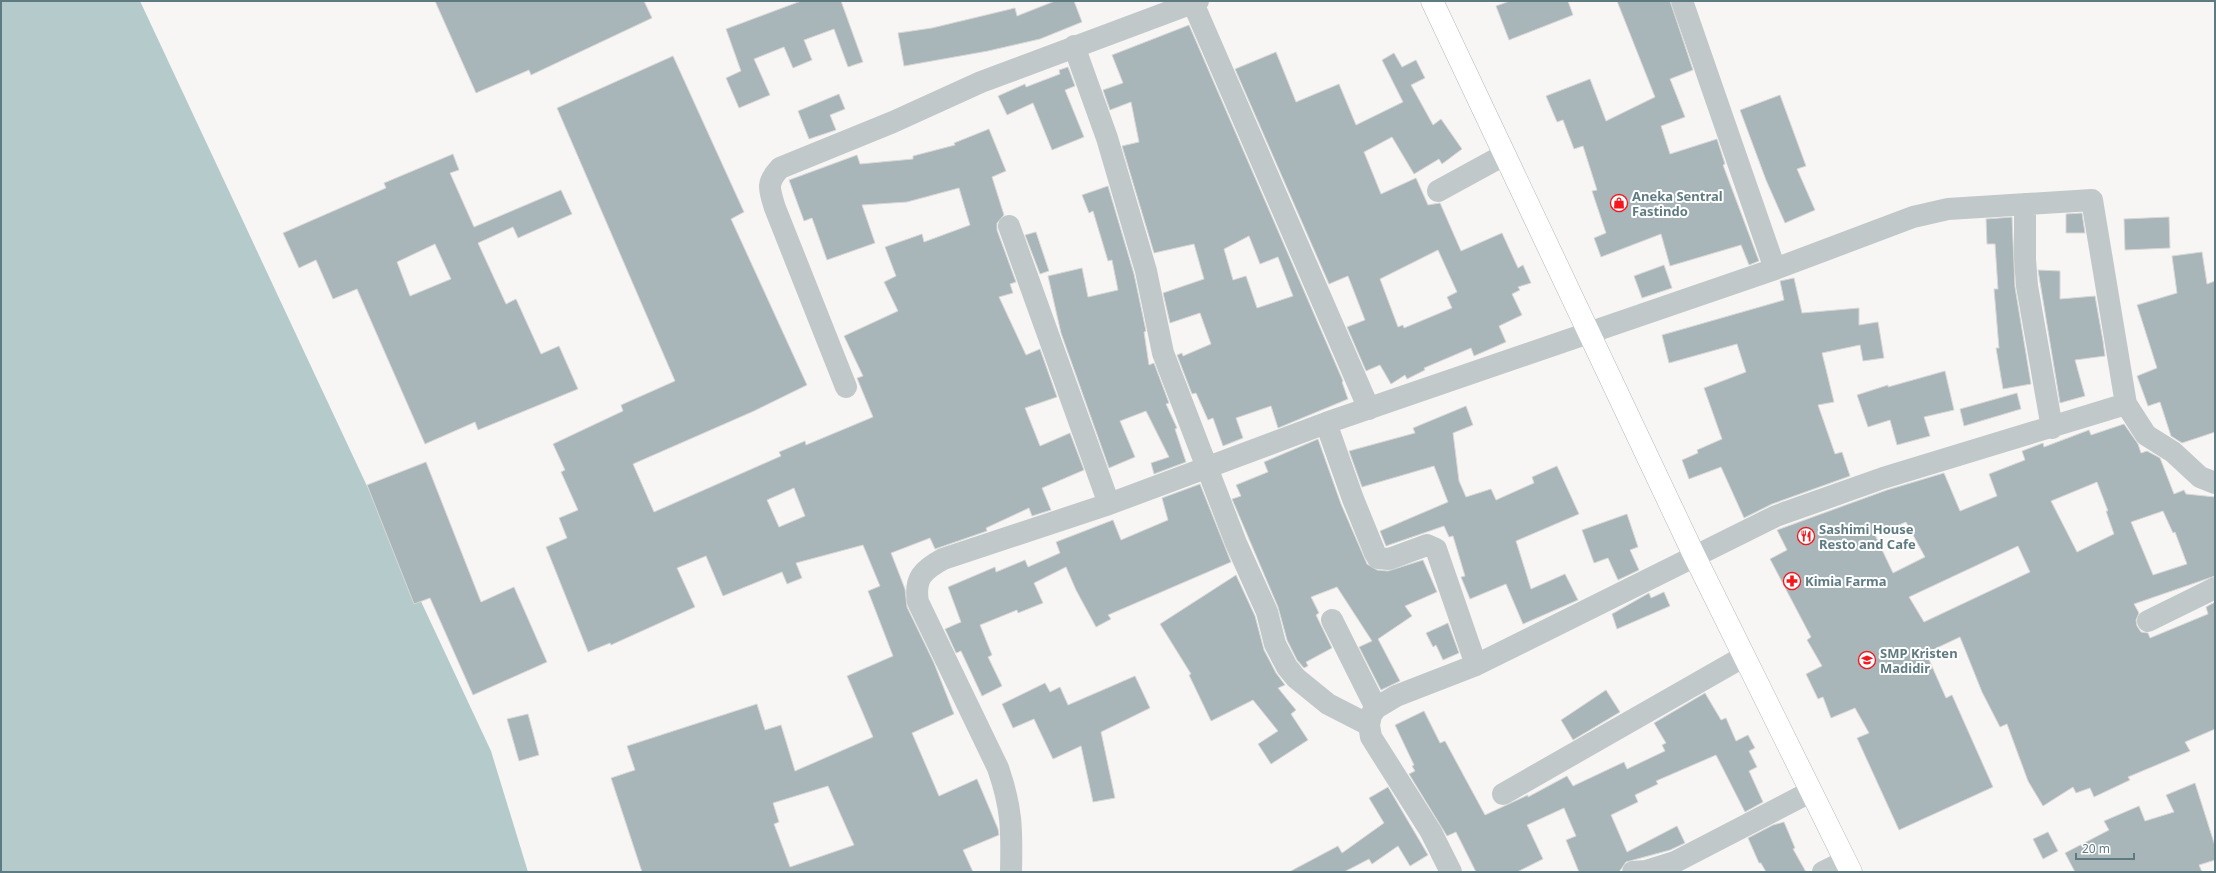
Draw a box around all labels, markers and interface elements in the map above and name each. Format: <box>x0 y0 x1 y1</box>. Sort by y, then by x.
place label: Aneka Sentral Fastindo <box>1632 187 1723 220</box>
shop icon: Aneka Sentral Fastindo <box>1609 193 1629 213</box>
place label: Sashimi House Resto and Cafe <box>1819 520 1916 553</box>
restaurant icon: Sashimi House Resto and Cafe <box>1796 526 1816 546</box>
pharmacy icon: Kimia Farma <box>1782 571 1802 591</box>
place label: Kimia Farma <box>1805 572 1886 590</box>
place label: SMP Kristen Madidir <box>1880 644 1958 677</box>
school or university icon: SMP Kristen Madidir <box>1857 650 1877 670</box>
scale bar <box>2076 835 2134 861</box>
text: 20 m <box>2082 840 2110 857</box>

